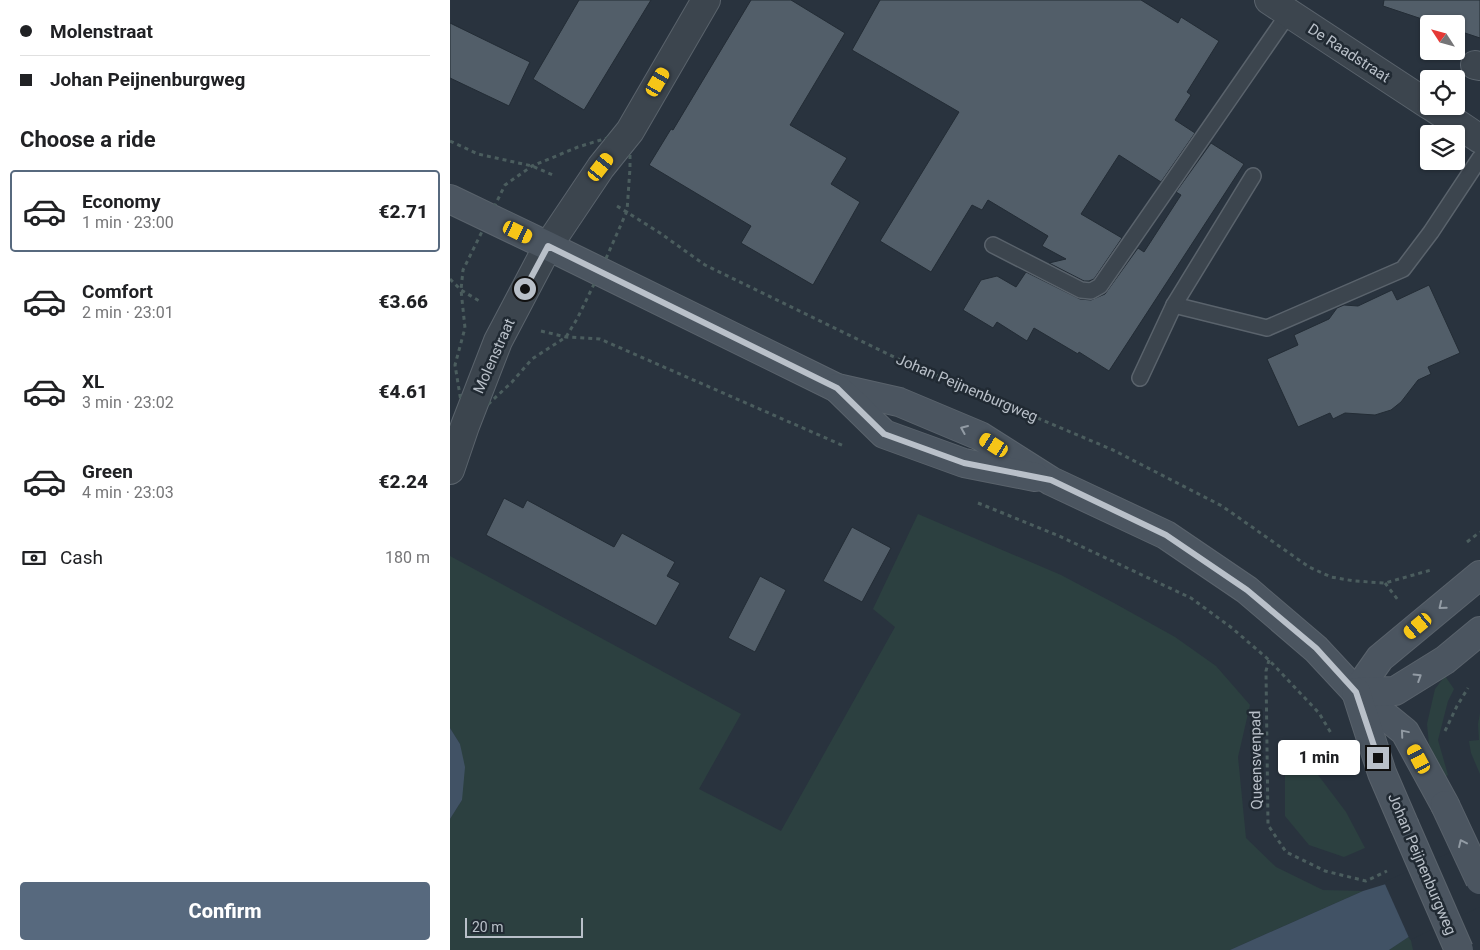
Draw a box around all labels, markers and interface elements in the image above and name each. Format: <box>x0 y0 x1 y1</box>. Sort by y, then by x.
north arrow <box>1420 15 1465 60</box>
map controls <box>1420 15 1465 170</box>
text: Molenstraat <box>50 20 153 43</box>
street label: De Raadstraat <box>1305 20 1393 86</box>
car <box>644 65 671 99</box>
text: Johan Peijnenburgweg <box>50 68 245 91</box>
button: locate <box>1420 70 1465 115</box>
button: layers <box>1420 125 1465 170</box>
text: Choose a ride <box>20 127 156 152</box>
car <box>585 151 616 183</box>
icon: car <box>22 189 67 234</box>
text: Economy <box>82 190 161 213</box>
text: €2.71 <box>379 200 428 223</box>
text: 1 min · 23:00 <box>82 213 174 232</box>
car <box>501 219 534 245</box>
route start <box>514 278 536 300</box>
icon: car <box>22 279 67 324</box>
text: Comfort <box>82 280 153 303</box>
text: €3.66 <box>379 290 428 313</box>
text: 2 min · 23:01 <box>82 303 174 322</box>
street label: Molenstraat <box>469 316 519 396</box>
street label: Johan Peijnenburgweg <box>894 350 1040 426</box>
icon: car <box>22 369 67 414</box>
text: XL <box>82 370 104 393</box>
text: €4.61 <box>379 380 428 403</box>
text: 3 min · 23:02 <box>82 393 174 412</box>
one-way arrow <box>960 425 969 436</box>
car <box>977 431 1010 459</box>
icon: car <box>22 459 67 504</box>
text: Green <box>82 460 133 483</box>
text: €2.24 <box>379 470 428 493</box>
text: 4 min · 23:03 <box>82 483 174 502</box>
icon: cash <box>20 544 48 572</box>
text: Cash <box>60 546 103 569</box>
text: 180 m <box>385 548 430 567</box>
one-way arrow <box>1439 600 1448 609</box>
car <box>1401 611 1434 641</box>
one-way arrow <box>1413 674 1422 683</box>
street label: Queensvenpad <box>1246 710 1266 810</box>
one-way arrow <box>1400 729 1409 738</box>
callout: 1 min <box>1278 740 1360 776</box>
car <box>1405 742 1432 776</box>
route end <box>1367 747 1389 769</box>
text: 1 min <box>1299 748 1339 767</box>
street label: Johan Peijnenburgweg <box>1384 791 1460 937</box>
one-way arrow <box>1458 839 1469 848</box>
button: Confirm <box>20 882 430 940</box>
scale bar <box>465 915 582 938</box>
text: 20 m <box>472 919 504 935</box>

